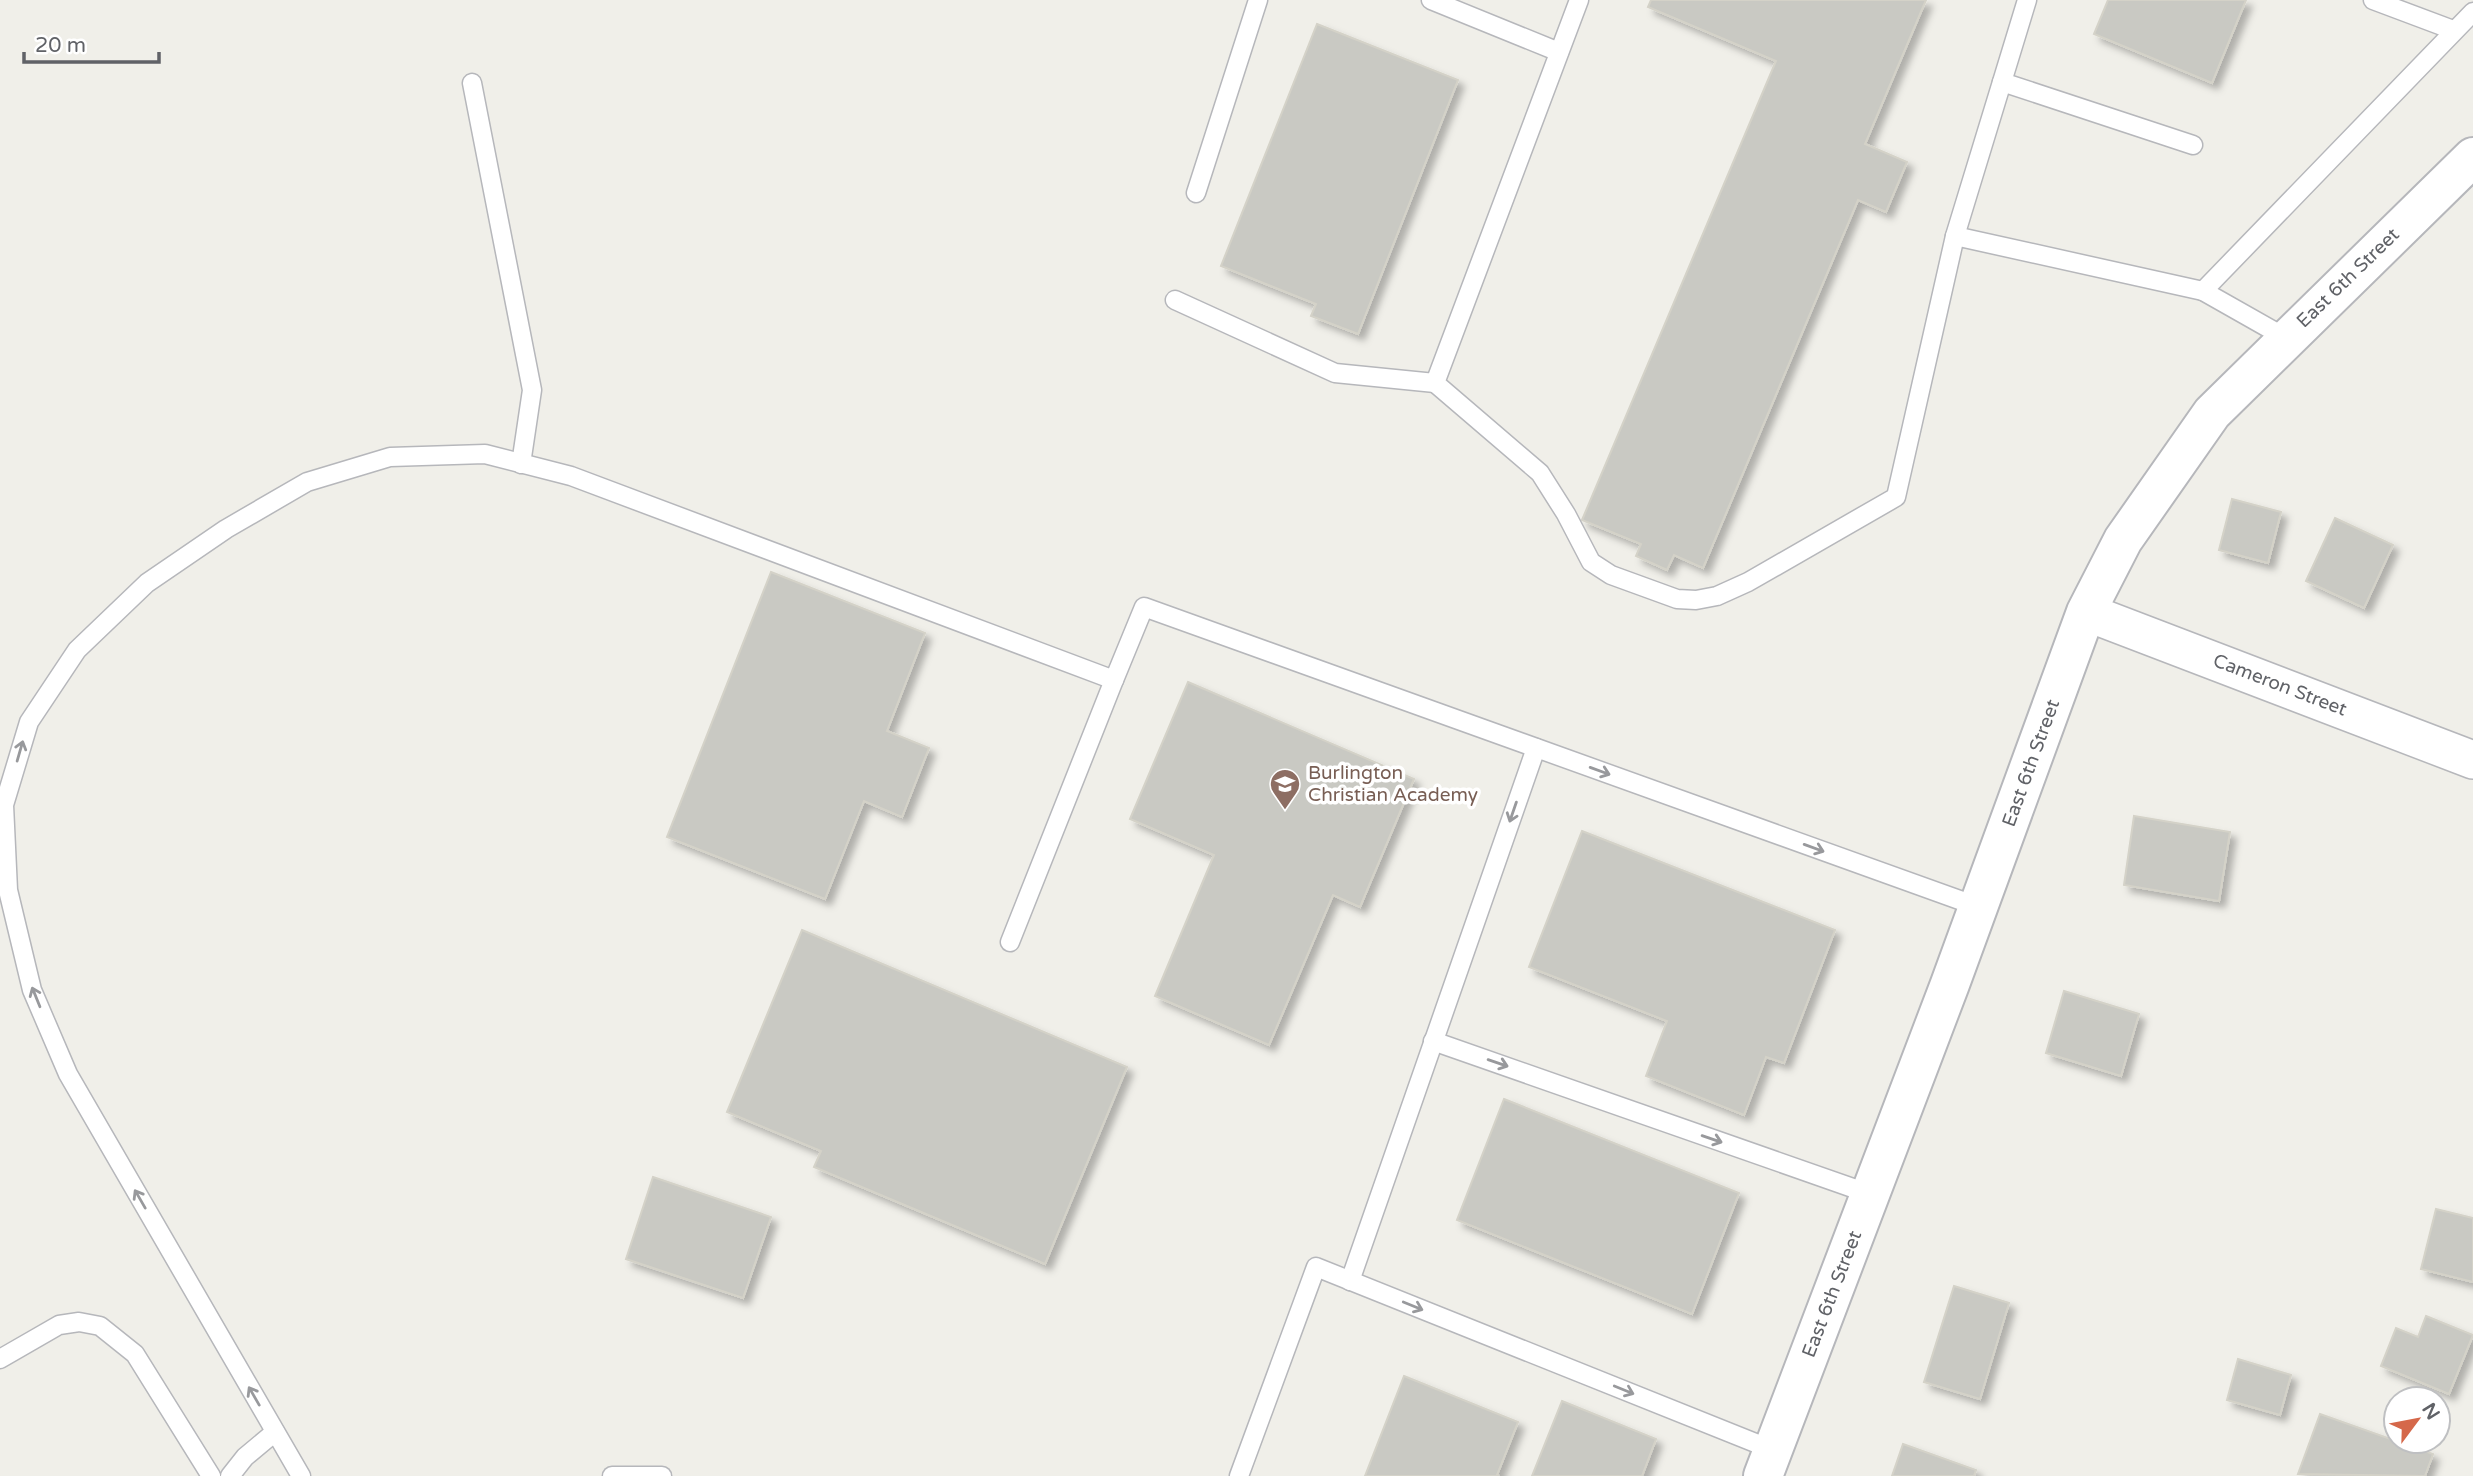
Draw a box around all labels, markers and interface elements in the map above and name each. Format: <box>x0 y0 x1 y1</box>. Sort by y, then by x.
scale bar <box>24 21 159 65</box>
text: 20 m <box>35 33 86 58</box>
street label: East 6th Street <box>2292 224 2404 332</box>
street label: Cameron Street <box>2210 649 2350 721</box>
street label: East 6th Street <box>1998 696 2064 830</box>
one-way arrow <box>15 741 28 763</box>
place label: Burlington Christian Academy <box>1308 762 1478 806</box>
one-way arrow <box>1589 766 1611 778</box>
school or university icon: Burlington Christian Academy <box>1268 767 1302 811</box>
one-way arrow <box>1506 801 1518 823</box>
one-way arrow <box>1803 843 1825 855</box>
one-way arrow <box>28 987 41 1009</box>
one-way arrow <box>1486 1058 1508 1071</box>
one-way arrow <box>1701 1134 1723 1146</box>
one-way arrow <box>133 1189 147 1209</box>
street label: East 6th Street <box>1798 1228 1866 1360</box>
one-way arrow <box>1402 1300 1423 1313</box>
one-way arrow <box>1613 1385 1635 1398</box>
north arrow <box>2382 1385 2452 1455</box>
one-way arrow <box>247 1386 261 1406</box>
text: N <box>2417 1399 2444 1424</box>

